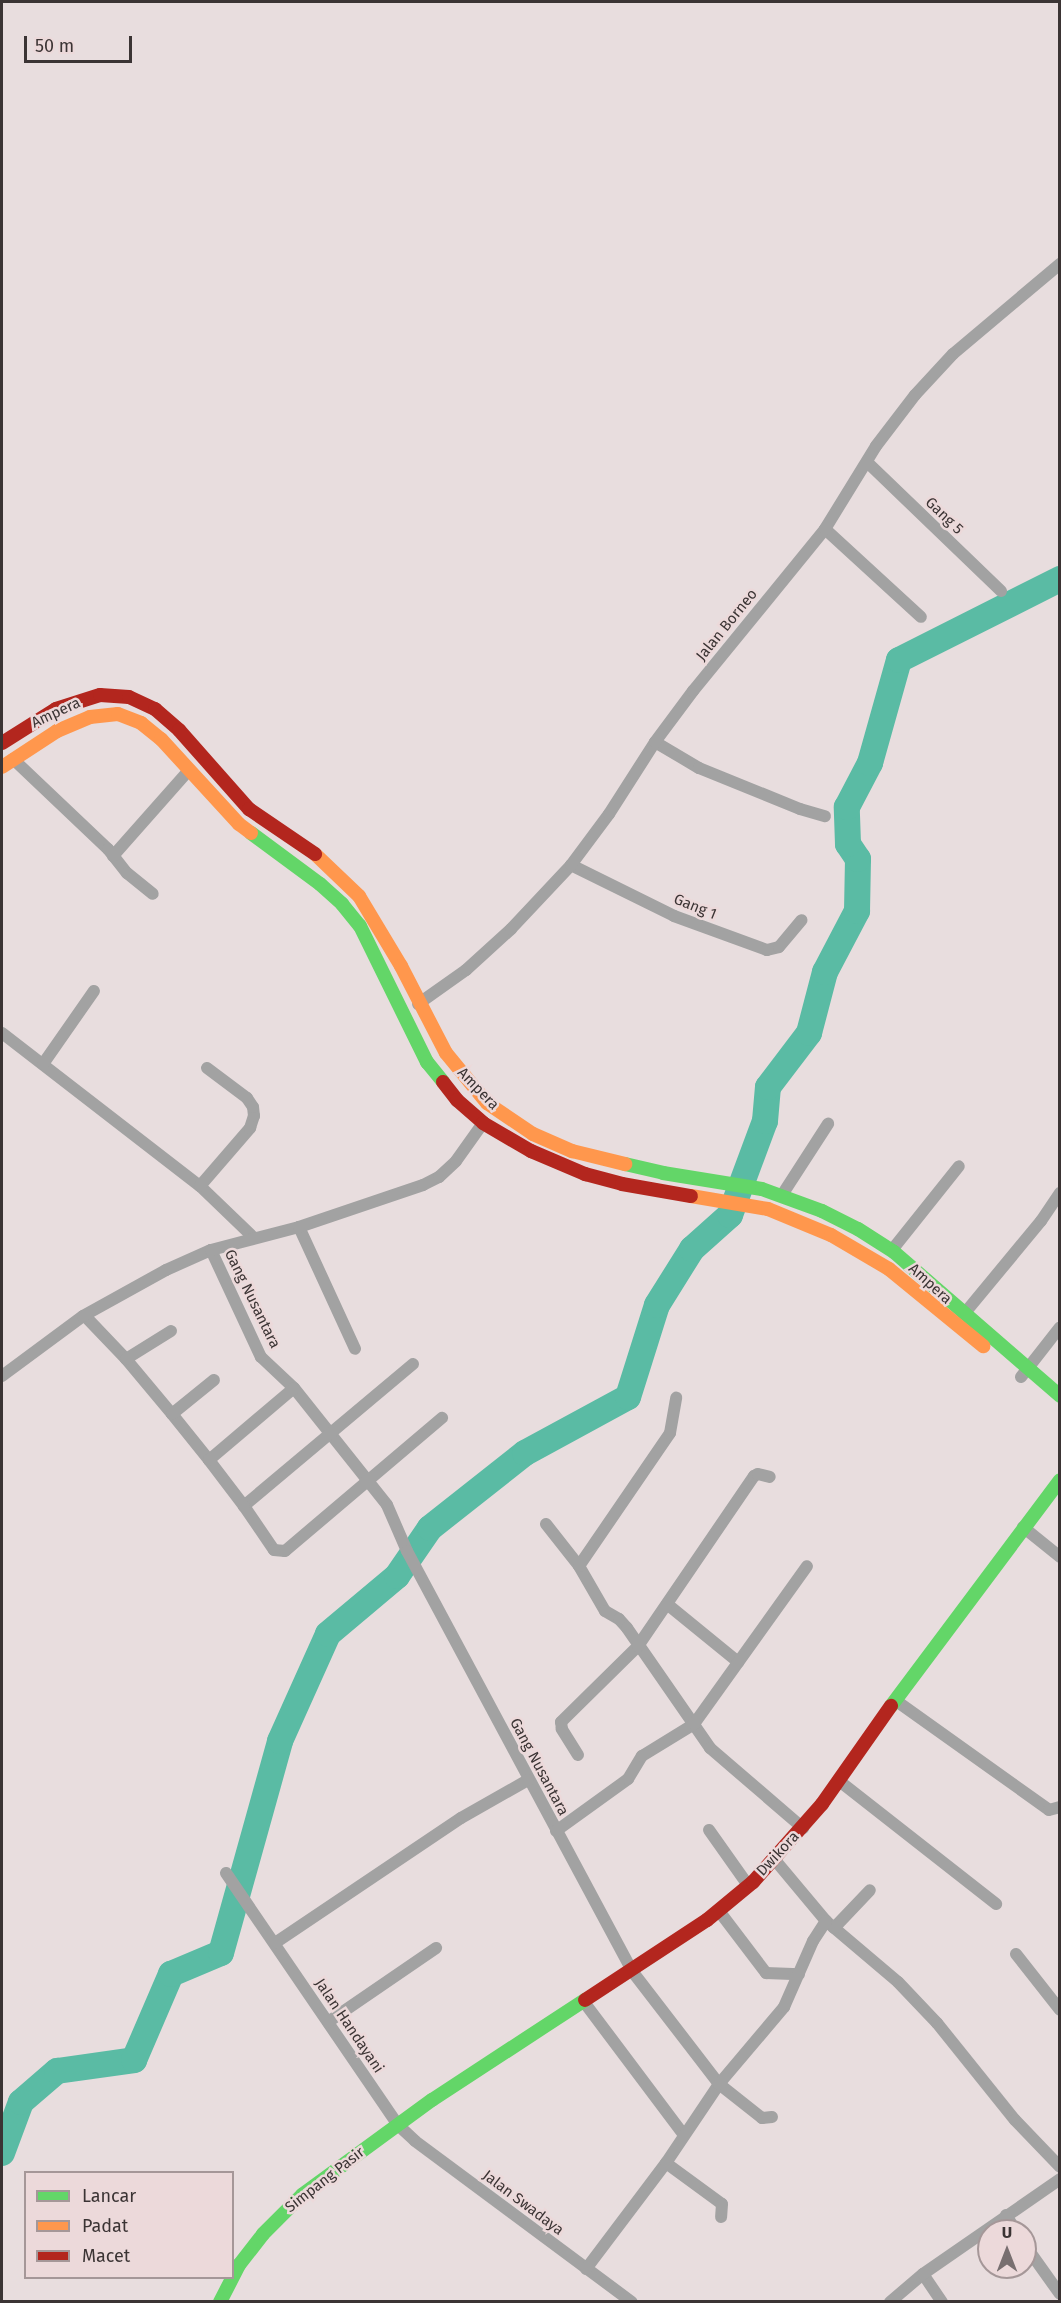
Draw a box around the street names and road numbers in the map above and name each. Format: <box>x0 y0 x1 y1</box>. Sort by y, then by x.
street label: Gang 5 <box>921 494 967 538</box>
street label: Jalan Borneo <box>693 585 761 665</box>
street label: Ampera <box>29 694 83 732</box>
street label: Gang 1 <box>671 890 719 924</box>
street label: Ampera <box>453 1064 503 1114</box>
street label: Gang Nusantara <box>220 1247 284 1351</box>
street label: Ampera <box>905 1260 955 1308</box>
street label: Gang Nusantara <box>506 1715 572 1819</box>
street label: Dwikora <box>753 1828 803 1880</box>
street label: Jalan Handayani <box>311 1975 387 2077</box>
street label: Simpang Pasir <box>282 2143 368 2217</box>
street label: Jalan Swadaya <box>479 2167 567 2239</box>

